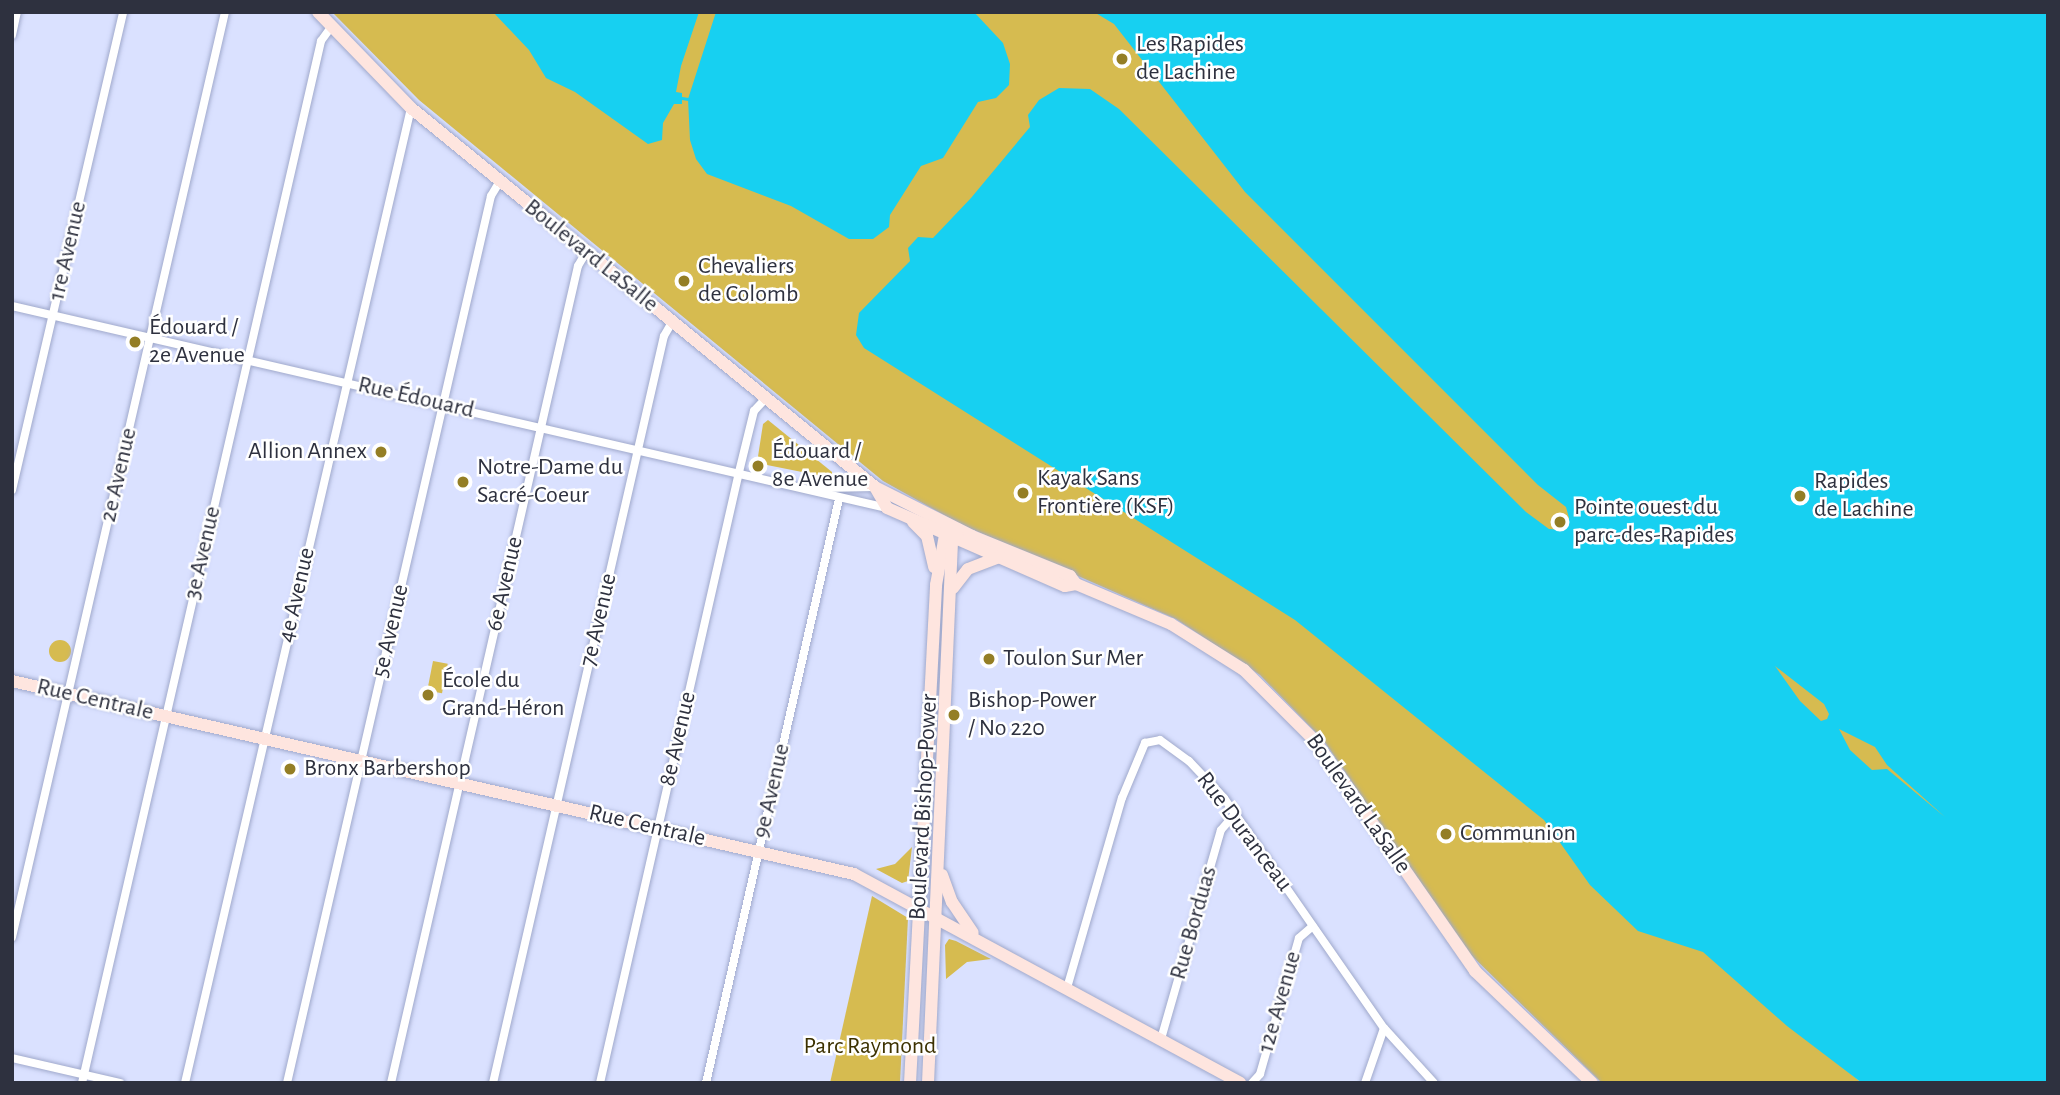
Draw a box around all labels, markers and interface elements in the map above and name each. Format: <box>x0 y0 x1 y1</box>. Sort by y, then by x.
place label: Les Rapides de Lachine <box>1136 31 1244 87</box>
marker: Les Rapides de Lachine <box>1114 51 1130 67</box>
street label: Boulevard LaSalle <box>518 193 664 319</box>
street label: 1re Avenue <box>43 199 93 303</box>
place label: Chevaliers de Colomb <box>698 253 798 309</box>
marker: Chevaliers de Colomb <box>676 273 692 289</box>
place label: Édouard / 2e Avenue <box>149 314 245 370</box>
marker: Édouard / 2e Avenue <box>127 334 143 350</box>
street label: Rue Édouard <box>355 371 477 425</box>
street label: 2e Avenue <box>94 425 144 525</box>
place label: Allion Annex <box>248 438 367 466</box>
place label: Édouard / 8e Avenue <box>772 438 868 494</box>
marker: Allion Annex <box>373 444 389 460</box>
place label: Notre-Dame du Sacré-Coeur <box>477 454 623 510</box>
marker: Édouard / 8e Avenue <box>750 458 766 474</box>
place label: Kayak Sans Frontière (KSF) <box>1037 465 1175 521</box>
place label: Rapides de Lachine <box>1814 468 1913 524</box>
marker: Notre-Dame du Sacré-Coeur <box>455 474 471 490</box>
marker: Kayak Sans Frontière (KSF) <box>1015 485 1031 501</box>
marker: Rapides de Lachine <box>1792 488 1808 504</box>
place label: Pointe ouest du parc-des-Rapides <box>1574 494 1734 550</box>
street label: 3e Avenue <box>178 504 228 602</box>
marker: Pointe ouest du parc-des-Rapides <box>1552 514 1568 530</box>
street label: 6e Avenue <box>480 534 530 634</box>
street label: 4e Avenue <box>272 545 322 645</box>
street label: 7e Avenue <box>574 570 624 670</box>
street label: 5e Avenue <box>366 581 416 681</box>
place label: Toulon Sur Mer <box>1003 645 1143 673</box>
marker: Toulon Sur Mer <box>981 651 997 667</box>
place label: École du Grand-Héron <box>442 667 564 723</box>
street label: Rue Centrale <box>34 673 156 727</box>
marker: École du Grand-Héron <box>420 687 436 703</box>
place label: Bishop-Power / No 220 <box>968 687 1096 743</box>
street label: 8e Avenue <box>653 689 703 789</box>
street label: Boulevard Bishop-Power <box>904 693 944 921</box>
marker: Bishop-Power / No 220 <box>946 707 962 723</box>
street label: Boulevard LaSalle <box>1299 728 1417 880</box>
street label: 9e Avenue <box>747 741 797 841</box>
place label: Bronx Barbershop <box>304 755 471 783</box>
marker: Bronx Barbershop <box>282 761 298 777</box>
street label: Rue Duranceau <box>1190 767 1298 897</box>
street label: Rue Centrale <box>586 799 708 853</box>
place label: Communion <box>1460 820 1576 848</box>
marker: Communion <box>1438 826 1454 842</box>
street label: Rue Borduas <box>1164 863 1224 983</box>
street label: 12e Avenue <box>1252 948 1308 1056</box>
park label: Parc Raymond <box>803 1033 937 1061</box>

